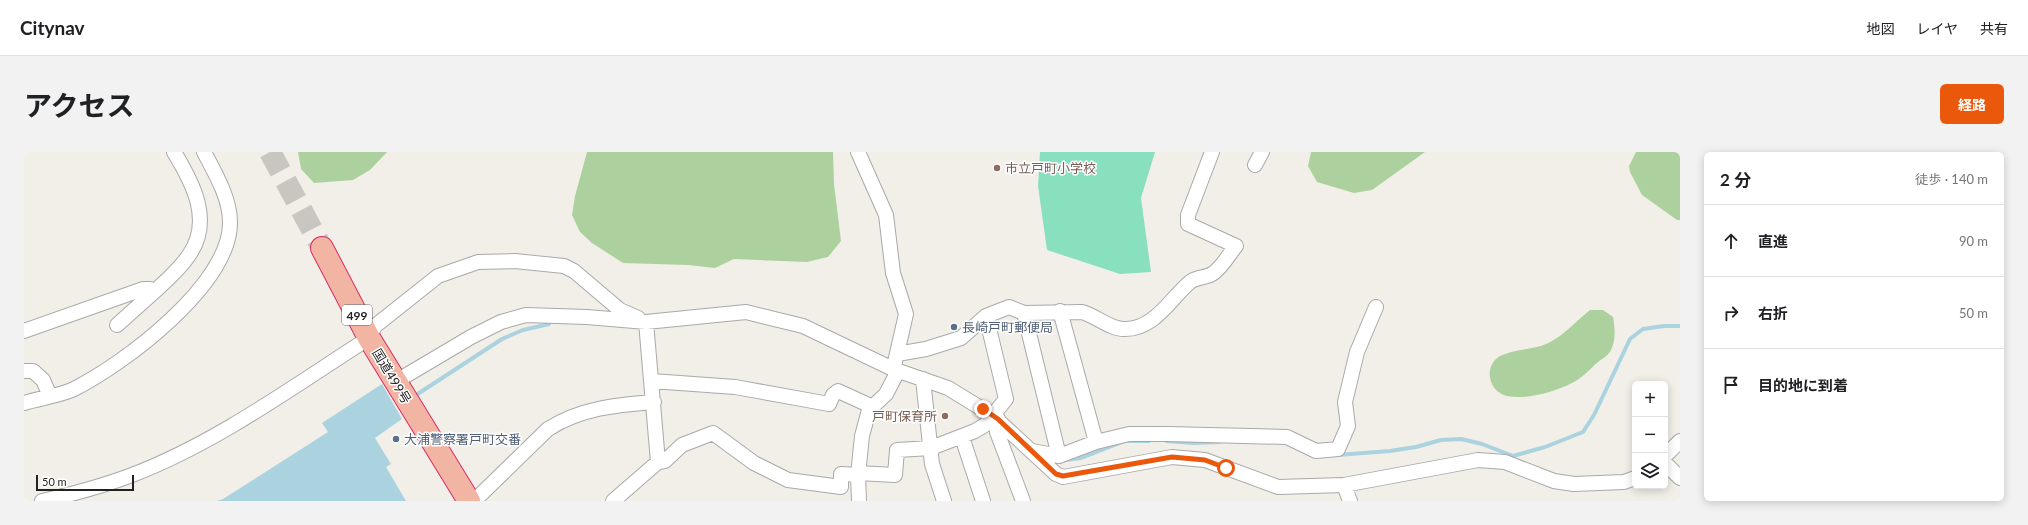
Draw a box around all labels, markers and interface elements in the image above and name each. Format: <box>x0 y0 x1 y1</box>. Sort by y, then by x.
text: Citynav <box>20 16 85 39</box>
text: 地図 <box>1866 20 1894 37</box>
text: レイヤ <box>1916 20 1958 37</box>
text: 共有 <box>1980 20 2008 37</box>
button: 経路 <box>1940 84 2004 124</box>
text: アクセス <box>24 88 135 122</box>
place label: 市立戸町小学校 <box>1005 160 1096 176</box>
marker: 市立戸町小学校 <box>992 163 1002 173</box>
text: 2 分 <box>1720 169 1751 190</box>
text: 徒歩 · 140 m <box>1915 171 1988 187</box>
icon: ahead <box>1720 230 1742 252</box>
text: 直進 <box>1758 232 1788 250</box>
text: 90 m <box>1959 233 1988 249</box>
icon: right <box>1720 302 1742 324</box>
text: 右折 <box>1758 304 1788 322</box>
road number: 499 <box>342 305 372 325</box>
text: 50 m <box>1959 305 1988 321</box>
place label: 長崎戸町郵便局 <box>962 319 1053 335</box>
marker: 長崎戸町郵便局 <box>949 322 959 332</box>
street label: 国道499号 <box>369 345 415 407</box>
icon: arrive <box>1720 374 1742 396</box>
text: 目的地に到着 <box>1758 376 1848 394</box>
map controls <box>1632 381 1668 489</box>
button: + <box>1632 381 1668 417</box>
route end <box>974 400 992 418</box>
place label: 戸町保育所 <box>872 408 937 424</box>
marker: 戸町保育所 <box>940 411 950 421</box>
button: − <box>1632 417 1668 453</box>
place label: 大浦警察署戸町交番 <box>404 431 521 447</box>
marker: 大浦警察署戸町交番 <box>391 434 401 444</box>
button: layers <box>1632 453 1668 489</box>
route start <box>1217 459 1235 477</box>
scale bar <box>36 473 134 492</box>
text: 50 m <box>42 475 67 488</box>

